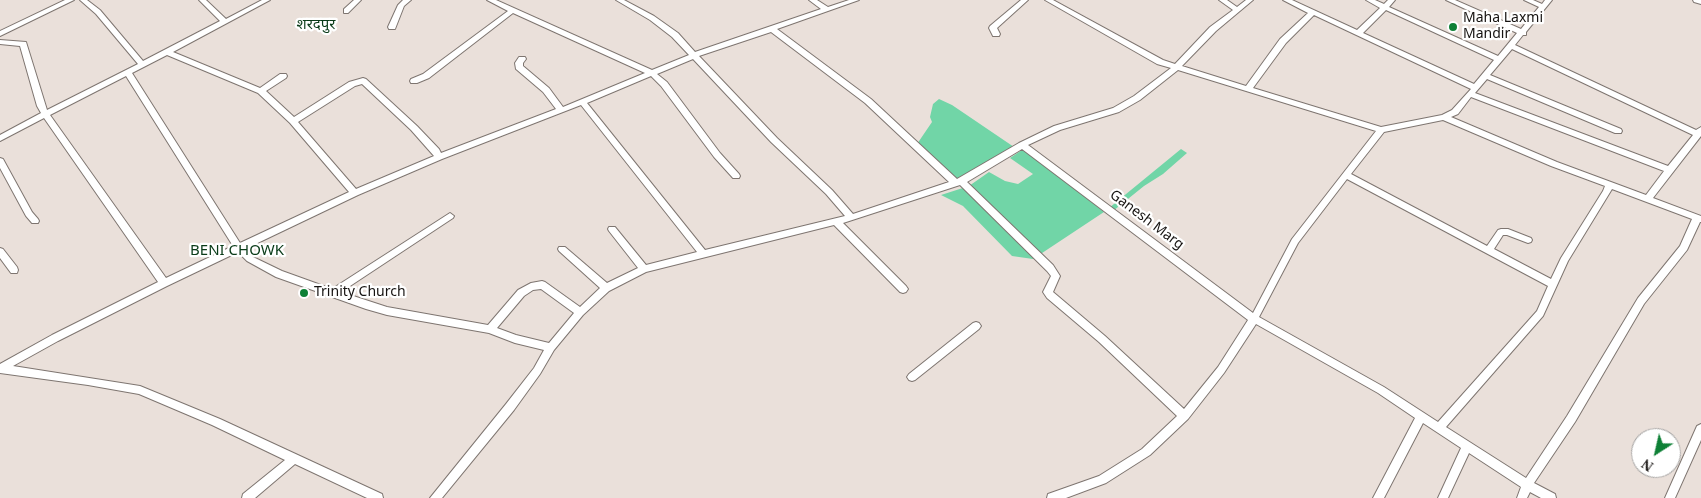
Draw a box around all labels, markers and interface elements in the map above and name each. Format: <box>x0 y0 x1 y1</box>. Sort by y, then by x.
place label: Maha Laxmi Mandir <box>1463 11 1543 44</box>
district label: शरदपुर <box>297 17 335 35</box>
marker: Maha Laxmi Mandir <box>1447 21 1459 33</box>
street label: Ganesh Marg <box>1106 188 1186 254</box>
district label: BENI CHOWK <box>184 243 290 261</box>
place label: Trinity Church <box>314 285 406 301</box>
marker: Trinity Church <box>298 287 310 299</box>
north arrow <box>1631 428 1681 478</box>
text: N <box>1639 456 1656 474</box>

